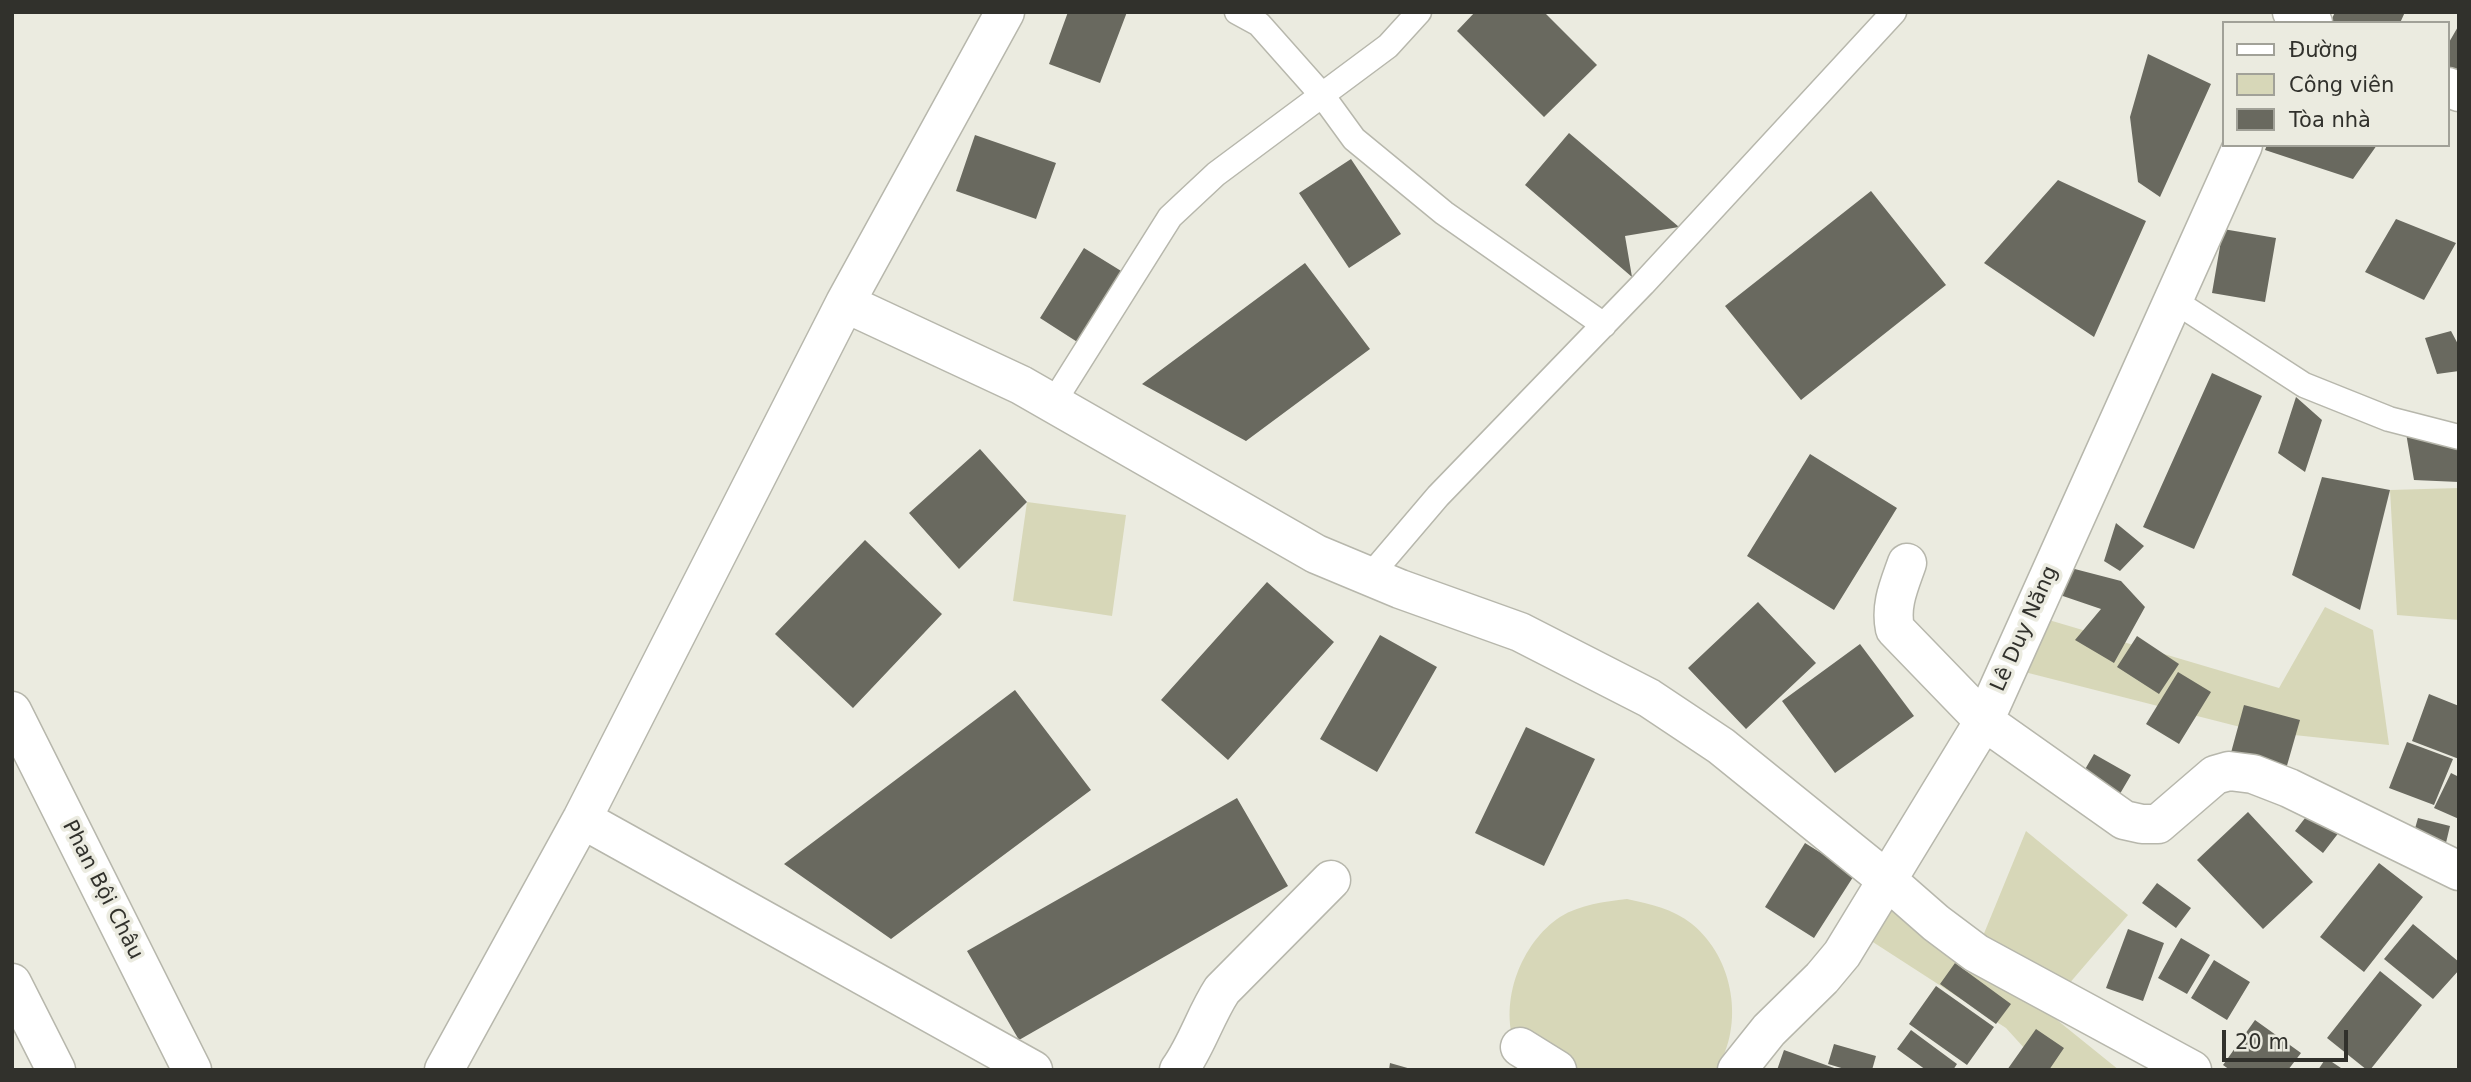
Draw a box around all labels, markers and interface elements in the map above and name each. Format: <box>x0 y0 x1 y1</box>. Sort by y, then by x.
legend <box>2222 21 2450 147</box>
text: Đường <box>2289 38 2358 62</box>
text: Công viên <box>2289 73 2394 97</box>
text: Tòa nhà <box>2289 108 2371 132</box>
street label: Lê Duy Năng <box>1986 562 2064 696</box>
street label: Phan Bội Châu <box>56 816 148 964</box>
scale bar <box>2226 1016 2352 1060</box>
text: 20 m <box>2235 1030 2289 1054</box>

